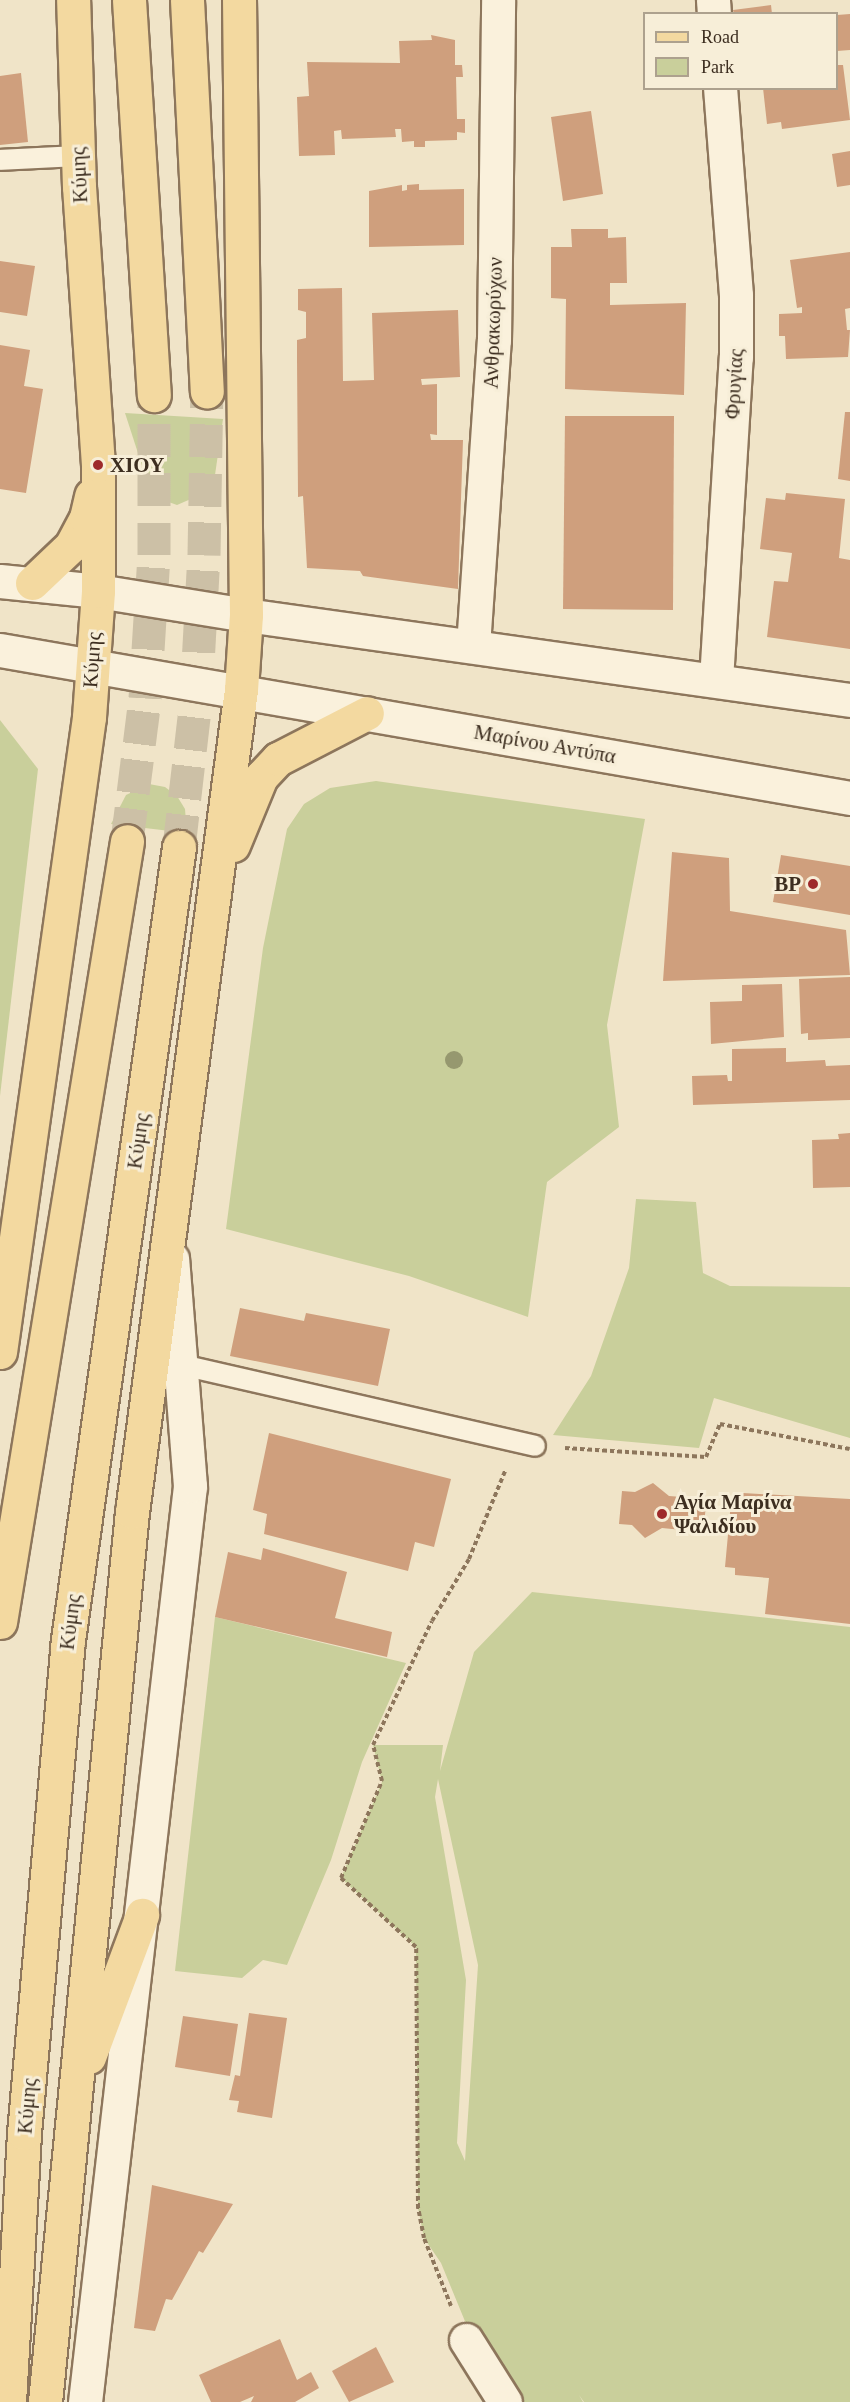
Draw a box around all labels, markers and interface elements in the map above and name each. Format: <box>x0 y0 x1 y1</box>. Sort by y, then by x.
legend <box>643 12 838 90</box>
text: Road <box>701 27 739 47</box>
text: Park <box>701 57 734 77</box>
street label: Κύμης <box>65 146 93 204</box>
street label: Ανθρακωρύχων <box>478 257 508 389</box>
street label: Φρυγίας <box>720 348 748 420</box>
place label: ΧΙΟΥ <box>110 452 164 478</box>
marker: ΧΙΟΥ <box>91 458 105 472</box>
street label: Κύμης <box>77 631 107 689</box>
street label: Μαρίνου Αντύπα <box>471 719 619 769</box>
place label: BP <box>774 871 801 897</box>
marker: BP <box>806 877 820 891</box>
street label: Κύμης <box>122 1111 154 1171</box>
place label: Αγία Μαρίνα Ψαλιδίου <box>674 1489 792 1539</box>
marker: Αγία Μαρίνα Ψαλιδίου <box>655 1507 669 1521</box>
street label: Κύμης <box>54 1593 86 1651</box>
street label: Κύμης <box>12 2077 42 2135</box>

